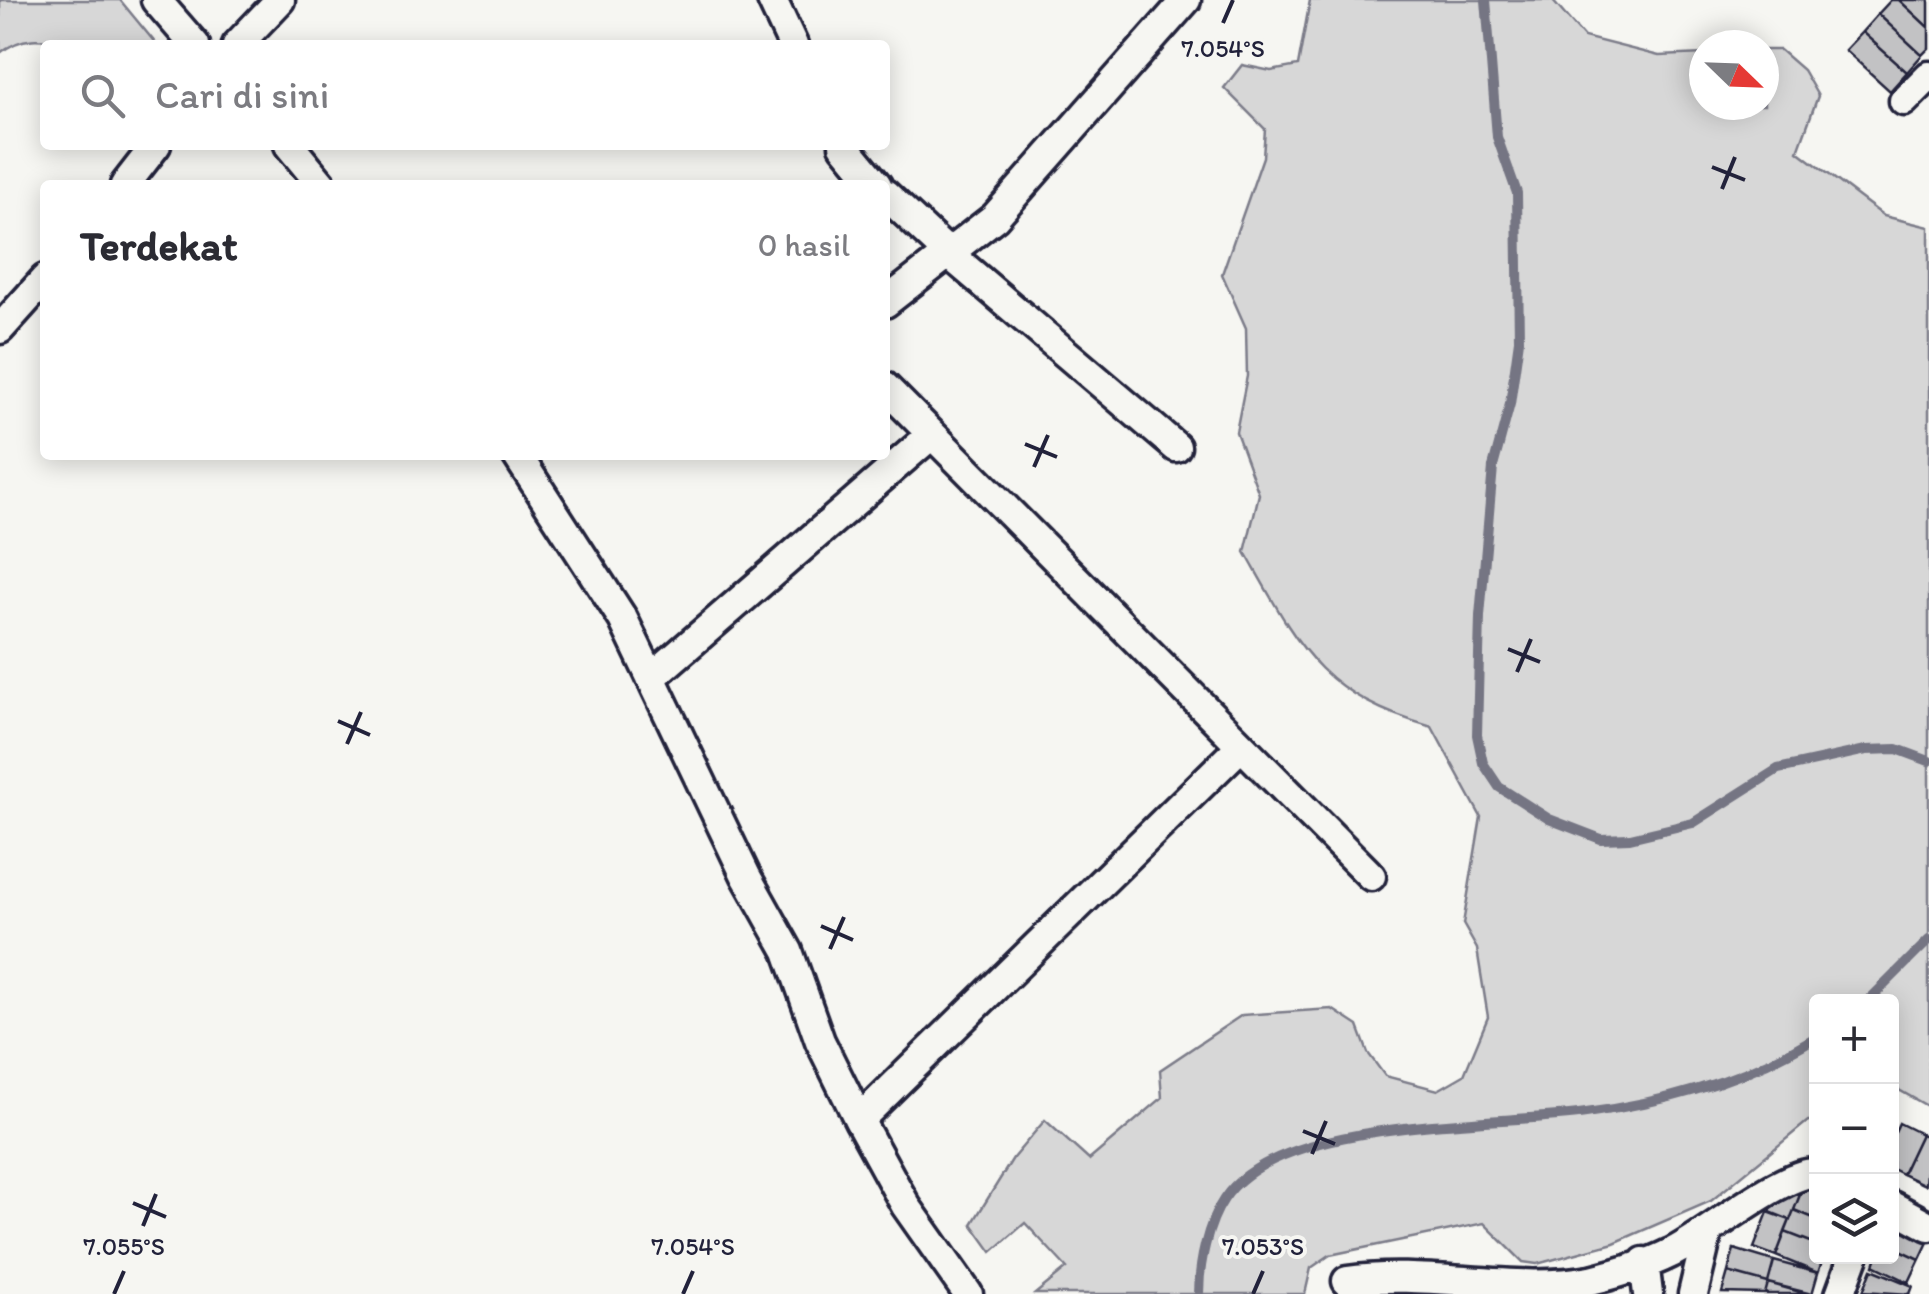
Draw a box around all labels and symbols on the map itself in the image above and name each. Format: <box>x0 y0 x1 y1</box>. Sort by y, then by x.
north arrow <box>1689 30 1779 120</box>
text: 7.054°S <box>1181 33 1265 63</box>
text: 7.055°S <box>83 1231 165 1261</box>
text: 7.054°S <box>651 1231 735 1261</box>
text: 7.053°S <box>1222 1231 1304 1261</box>

